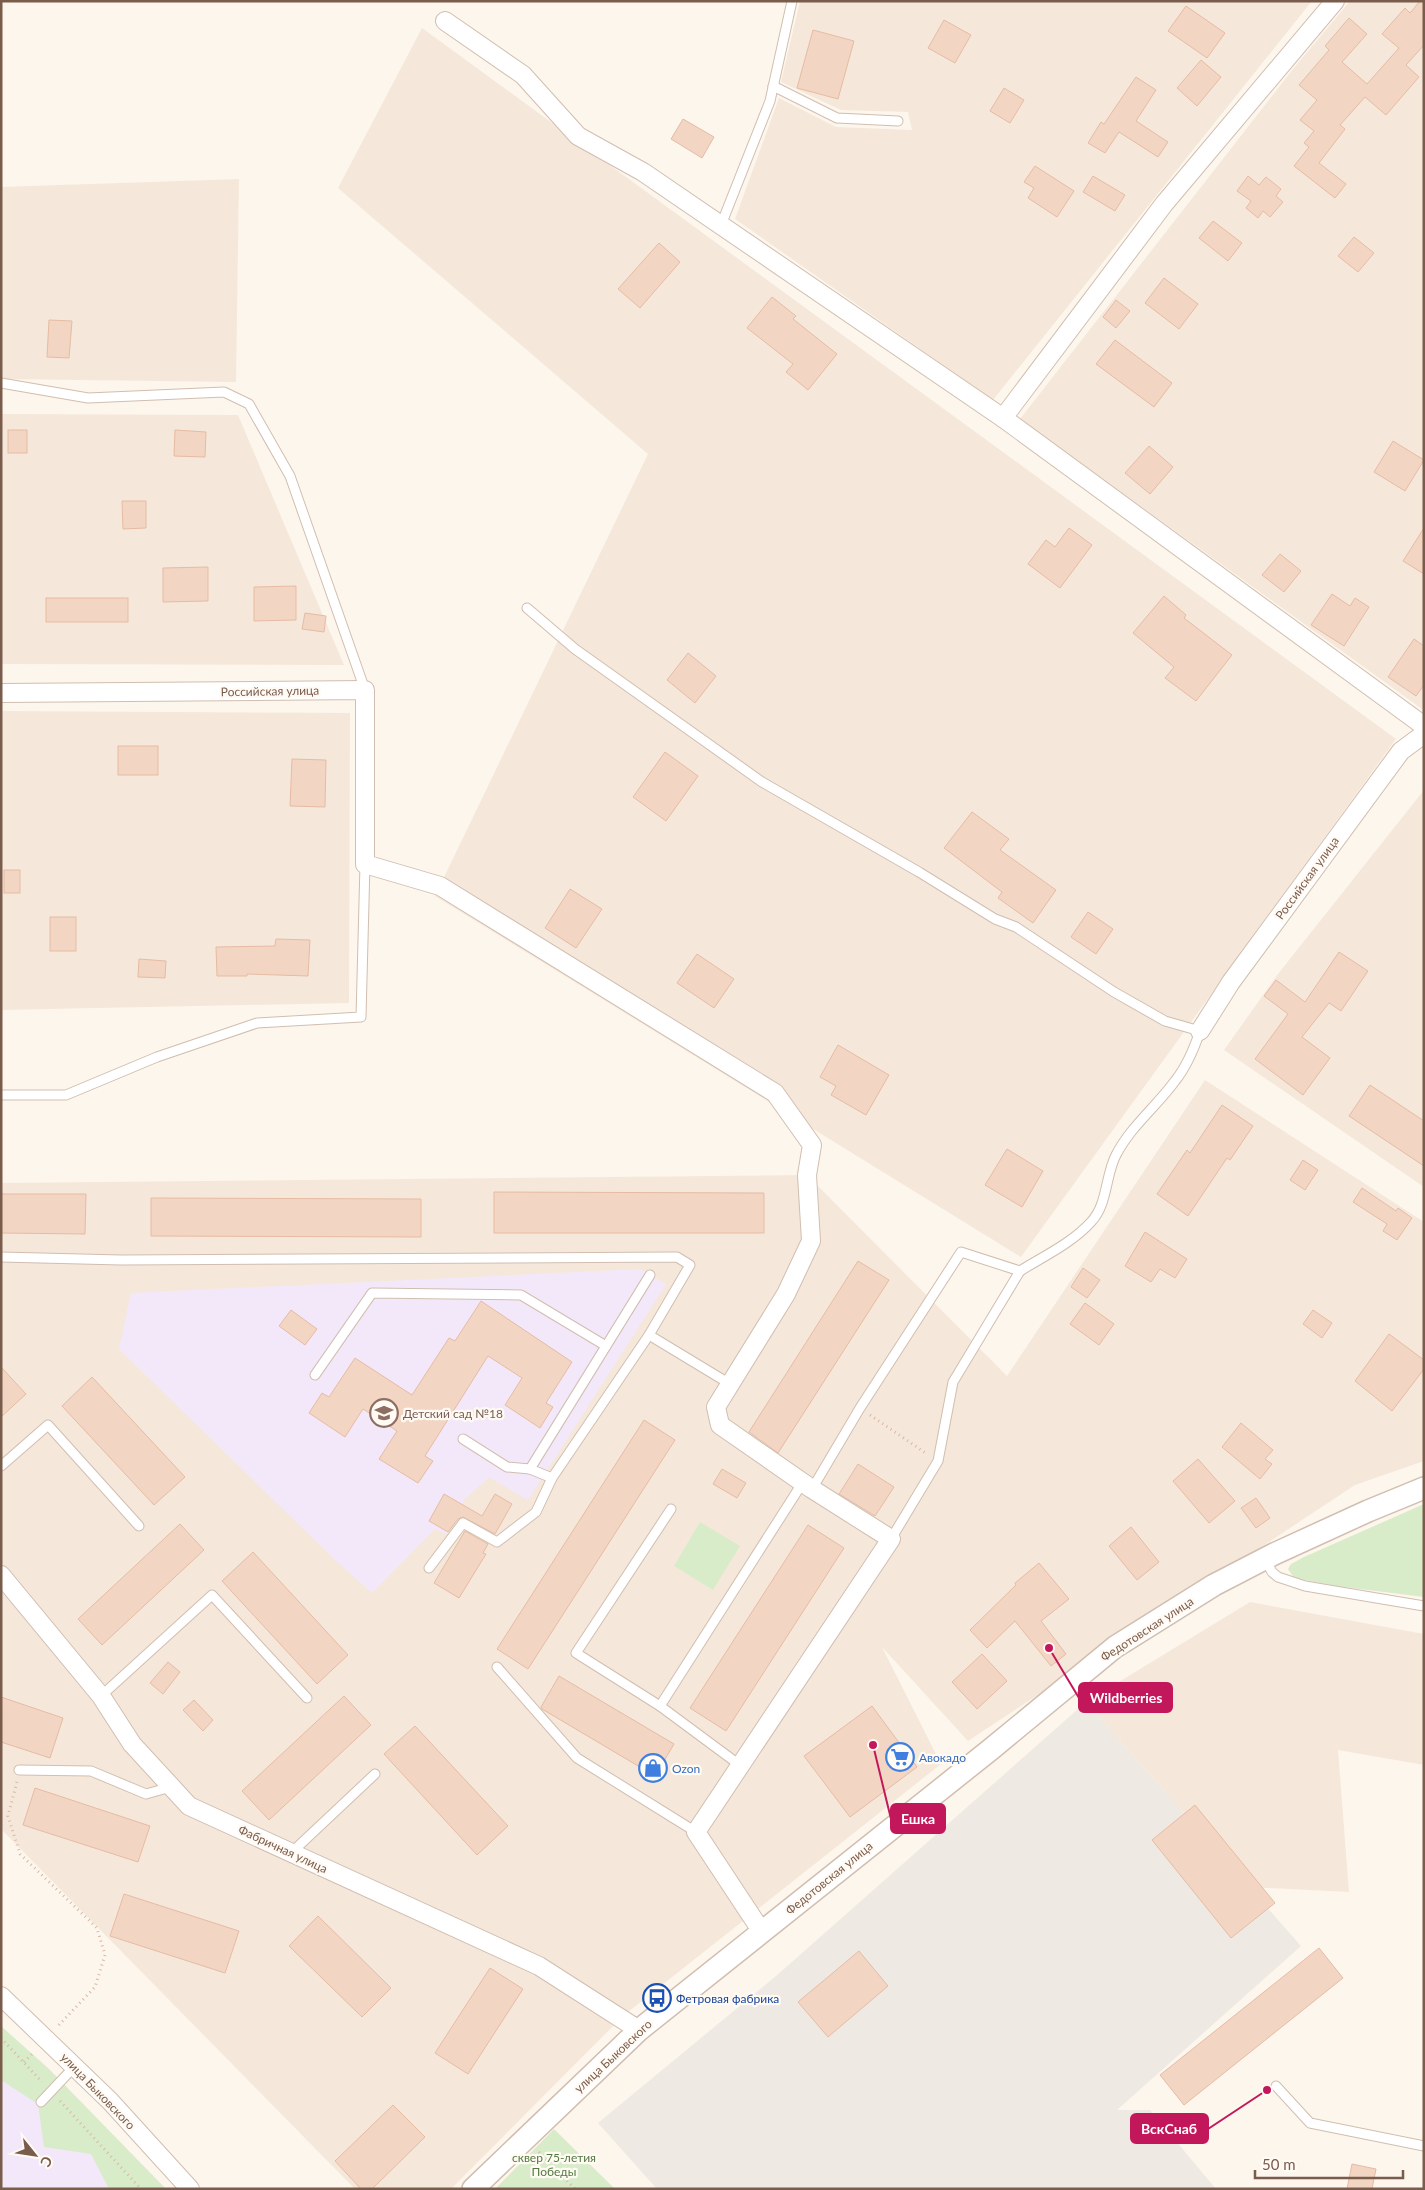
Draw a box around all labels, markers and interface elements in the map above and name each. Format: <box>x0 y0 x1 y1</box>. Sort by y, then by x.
street label: Российская улица <box>221 683 319 699</box>
street label: Российская улица <box>1272 834 1342 922</box>
school or university icon: Детский сад №18 <box>369 1398 399 1428</box>
place label: Детский сад №18 <box>403 1406 503 1421</box>
street label: Федотовская улица <box>1098 1593 1196 1665</box>
callout: Wildberries <box>1079 1683 1172 1712</box>
text: Wildberries <box>1090 1689 1162 1706</box>
supermarket icon: Авокадо <box>885 1742 915 1772</box>
place label: Авокадо <box>919 1750 966 1765</box>
shop icon: Ozon <box>638 1753 668 1783</box>
place label: Ozon <box>672 1761 700 1776</box>
callout: Ешка <box>891 1804 945 1833</box>
text: Ешка <box>901 1810 935 1827</box>
street label: Фабричная улица <box>236 1822 330 1876</box>
street label: Федотовская улица <box>782 1838 876 1918</box>
bus stop icon: Фетровая фабрика <box>642 1983 672 2013</box>
place label: Фетровая фабрика <box>676 1991 779 2006</box>
street label: улица Быковского <box>571 2016 655 2096</box>
street label: улица Быковского <box>58 2050 138 2133</box>
callout: ВскСнаб <box>1131 2114 1208 2143</box>
text: ВскСнаб <box>1141 2120 1197 2137</box>
north arrow <box>10 2130 60 2180</box>
scale bar <box>1255 2148 1402 2180</box>
park label: сквер 75-летия Победы <box>512 2150 596 2179</box>
text: С <box>37 2153 56 2171</box>
text: 50 m <box>1262 2155 1296 2173</box>

